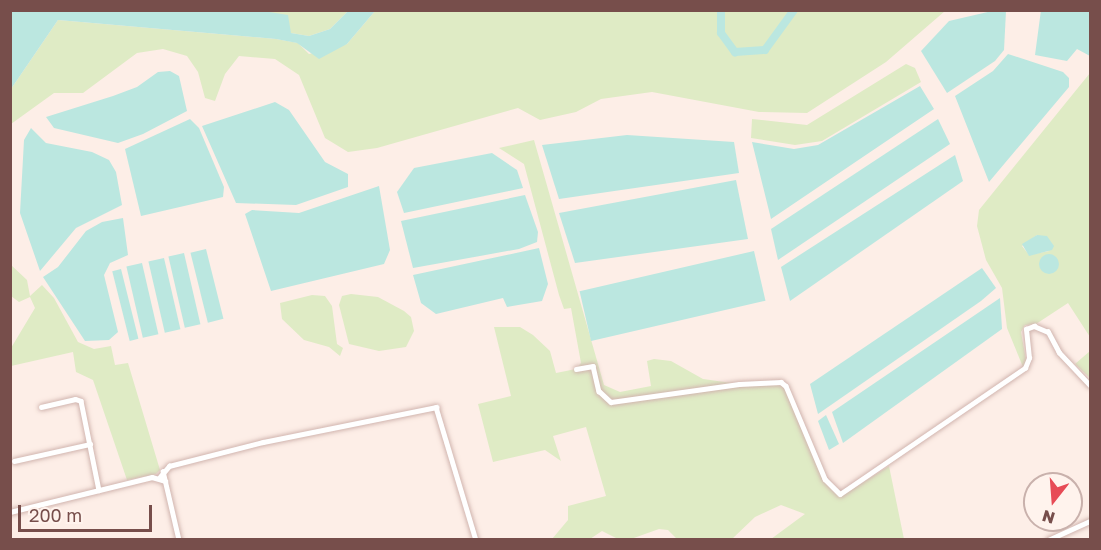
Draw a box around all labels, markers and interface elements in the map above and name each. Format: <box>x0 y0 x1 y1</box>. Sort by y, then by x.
north arrow <box>1023 472 1083 532</box>
scale bar <box>21 493 154 531</box>
text: 200 m <box>29 504 82 526</box>
text: N <box>1040 506 1057 529</box>

